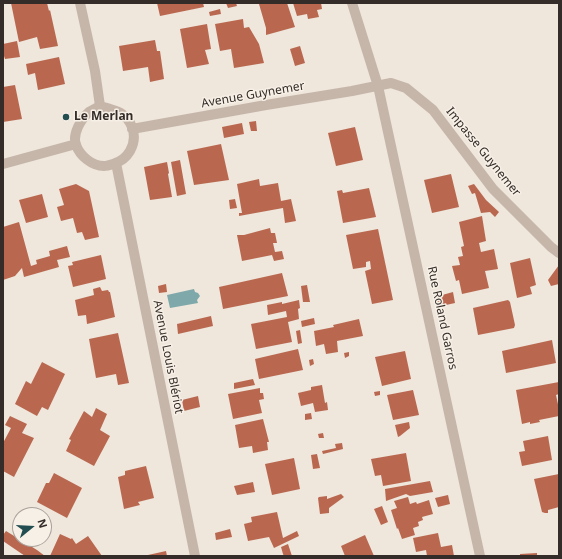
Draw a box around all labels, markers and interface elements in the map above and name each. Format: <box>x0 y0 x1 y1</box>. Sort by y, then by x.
street label: Avenue Guynemer <box>200 79 306 111</box>
street label: Impasse Guynemer <box>443 105 523 199</box>
place label: Le Merlan <box>74 110 133 124</box>
marker: Le Merlan <box>61 112 71 122</box>
street label: Rue Roland Garros <box>424 265 460 371</box>
street label: Avenue Louis Blériot <box>150 299 186 415</box>
north arrow <box>12 507 52 547</box>
text: N <box>34 517 51 530</box>

